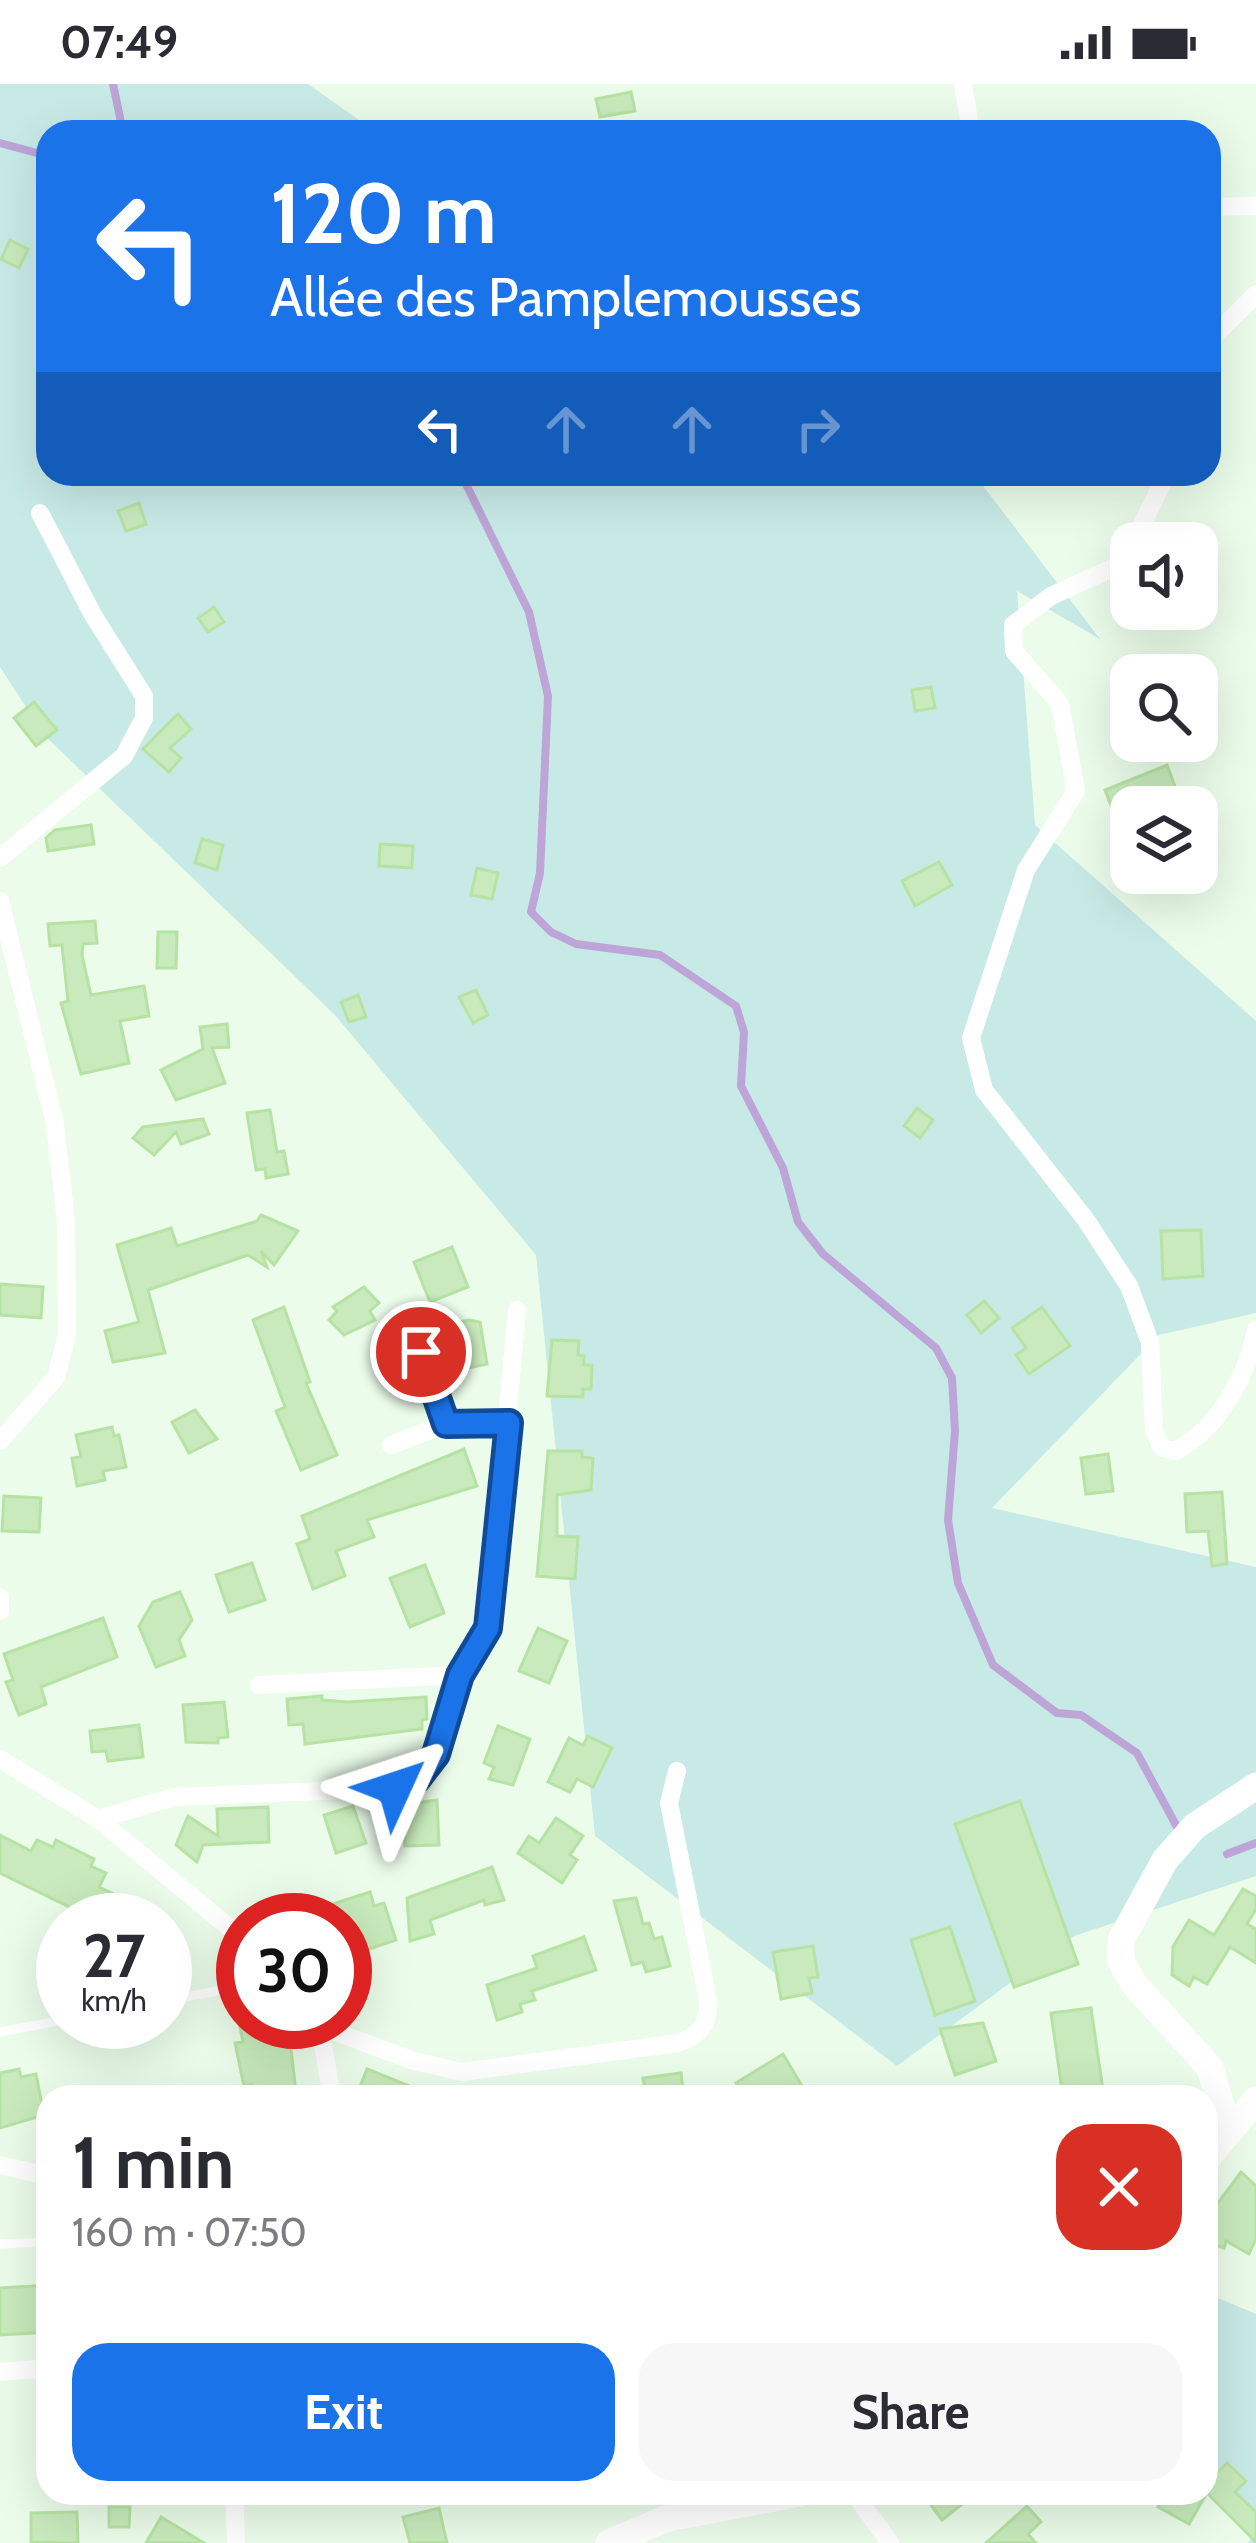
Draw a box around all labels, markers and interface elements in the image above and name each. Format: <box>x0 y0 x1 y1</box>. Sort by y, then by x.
text: 07:49 <box>60 15 178 69</box>
text: 120 m <box>270 162 497 264</box>
icon: left <box>72 168 228 324</box>
text: Allée des Pamplemousses <box>270 264 861 330</box>
icon: left <box>407 396 473 462</box>
icon: ahead <box>533 396 599 462</box>
icon: ahead <box>659 396 725 462</box>
icon: right <box>785 396 851 462</box>
map controls <box>1110 522 1218 894</box>
button: sound <box>1110 522 1218 630</box>
button: search <box>1110 654 1218 762</box>
button: layers <box>1110 786 1218 894</box>
pin <box>370 1301 472 1403</box>
icon: arrive <box>388 1319 454 1385</box>
position arrow <box>332 1725 458 1851</box>
speed limit sign: 30 <box>216 1893 372 2049</box>
text: 27 <box>83 1919 145 1992</box>
text: km/h <box>81 1982 147 2019</box>
text: 1 min <box>72 2119 234 2206</box>
button: close <box>1056 2124 1182 2250</box>
text: 160 m · 07:50 <box>72 2208 307 2256</box>
button: Exit <box>72 2343 615 2481</box>
button: Share <box>639 2343 1182 2481</box>

